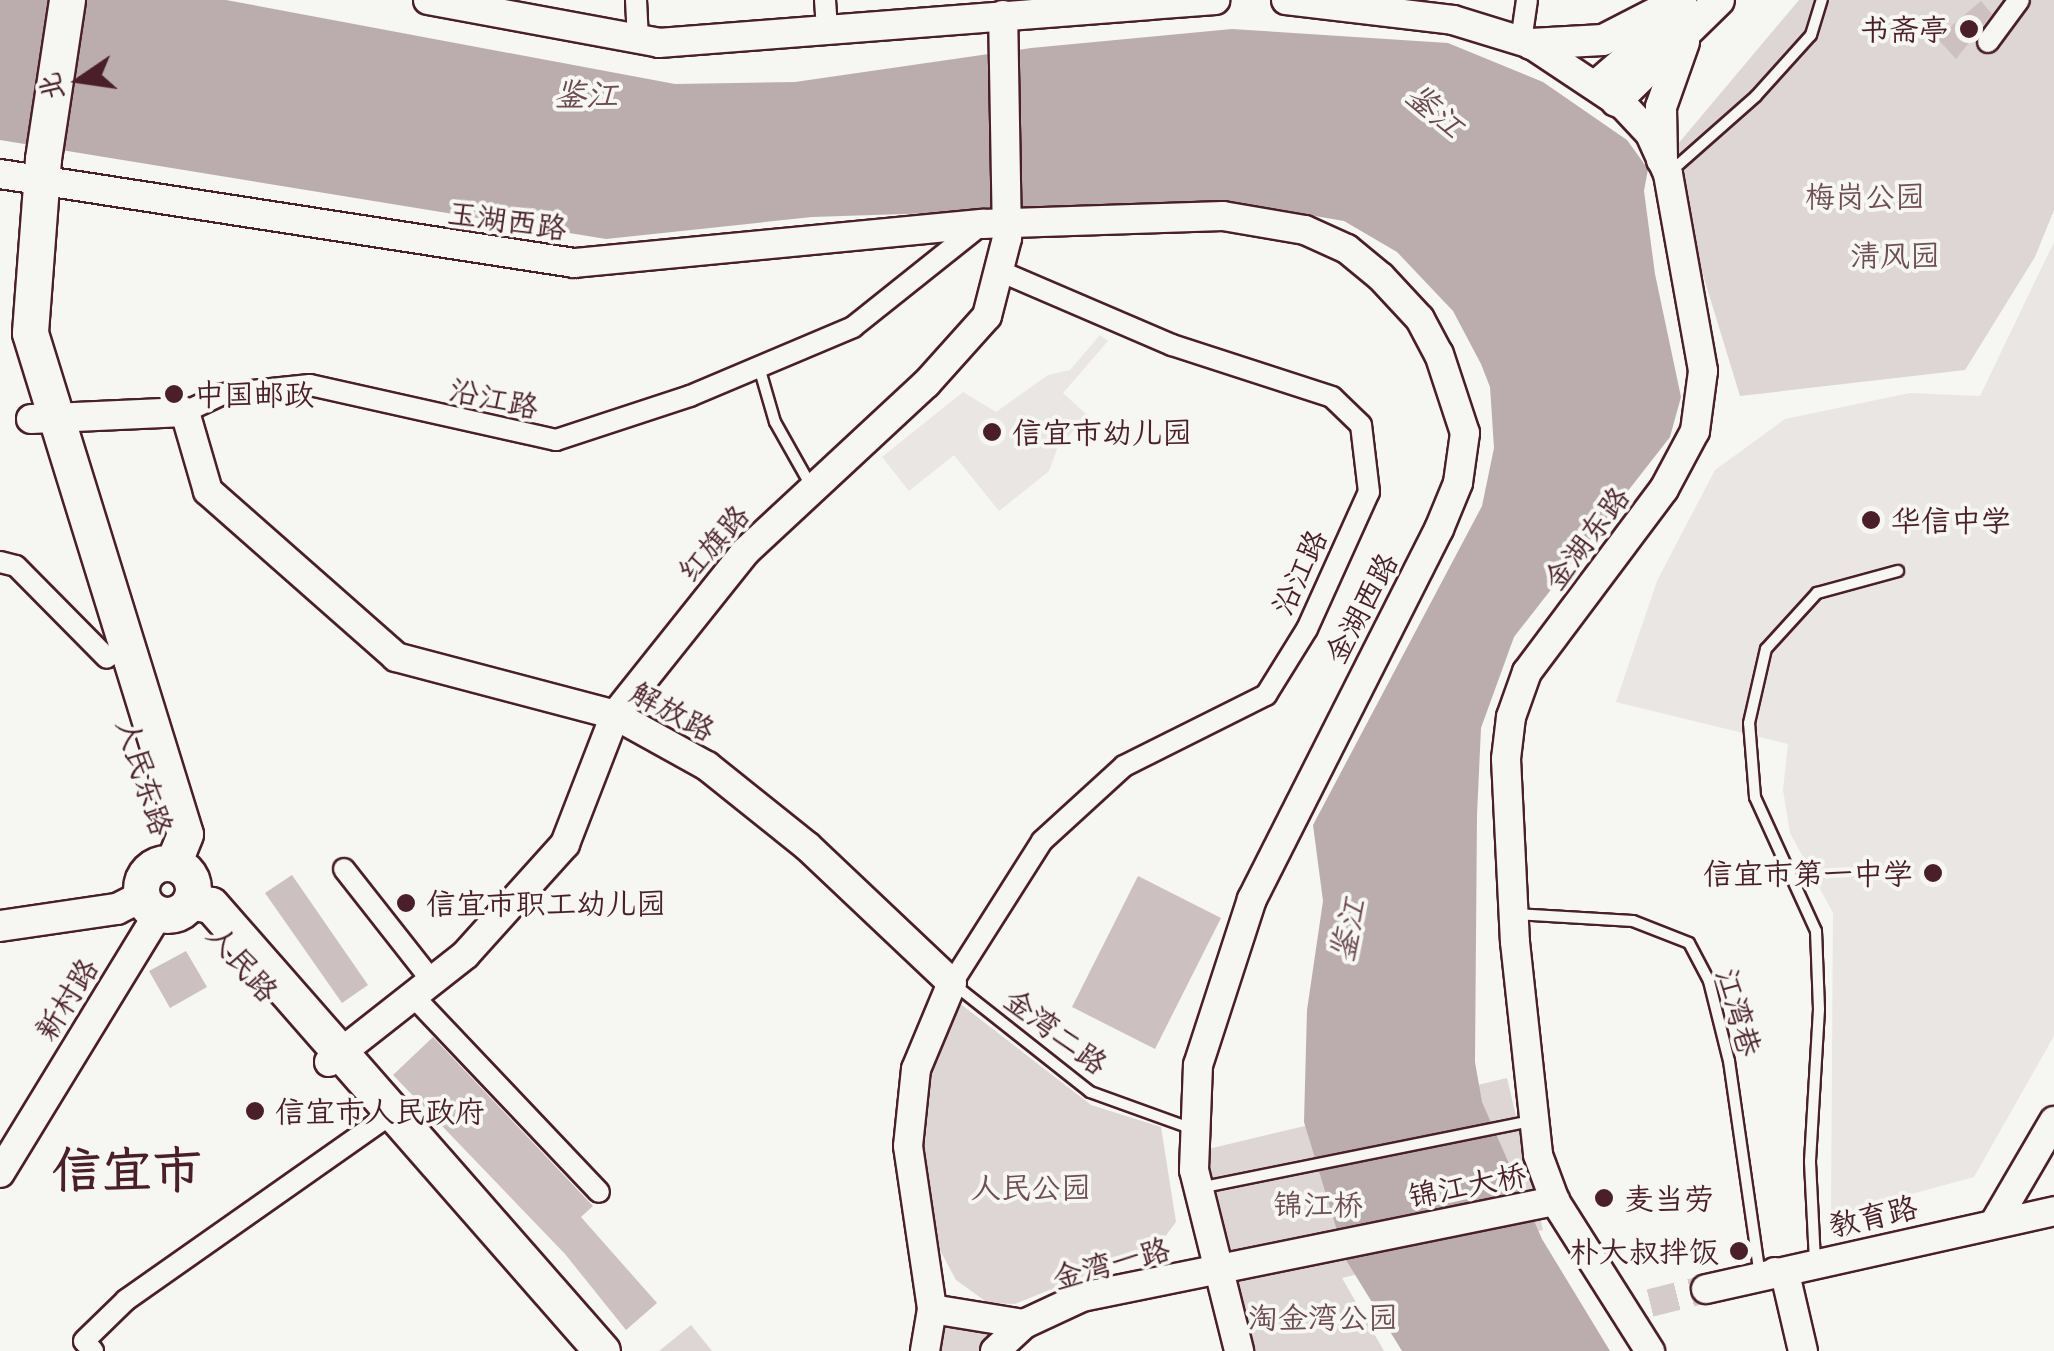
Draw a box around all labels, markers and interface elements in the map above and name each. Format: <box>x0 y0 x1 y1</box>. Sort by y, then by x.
place label: 书斋亭 <box>1859 11 1949 47</box>
marker: 书斋亭 <box>1958 18 1980 40</box>
north arrow <box>30 30 130 130</box>
text: 北 <box>30 69 71 104</box>
water label: 鉴江 <box>554 75 618 115</box>
water label: 鉴江 <box>1398 76 1472 146</box>
park label: 梅岗公园 <box>1805 178 1925 214</box>
street label: 玉湖西路 <box>445 194 569 246</box>
park label: 清风园 <box>1850 237 1940 273</box>
street label: 沿江路 <box>446 371 542 425</box>
place label: 中国邮政 <box>194 376 314 412</box>
marker: 中国邮政 <box>163 383 185 405</box>
place label: 信宜市幼儿园 <box>1012 414 1192 450</box>
marker: 信宜市幼儿园 <box>981 421 1003 443</box>
street label: 金湖东路 <box>1536 479 1636 597</box>
street label: 红旗路 <box>670 497 756 589</box>
place label: 华信中学 <box>1891 502 2011 538</box>
marker: 华信中学 <box>1860 509 1882 531</box>
street label: 沿江路 <box>1264 524 1334 620</box>
street label: 金湖西路 <box>1317 547 1405 669</box>
street label: 解放路 <box>625 674 721 748</box>
street label: 人民东路 <box>109 714 181 840</box>
place label: 信宜市第一中学 <box>1703 855 1913 891</box>
marker: 信宜市第一中学 <box>1922 862 1944 884</box>
place label: 信宜市职工幼儿园 <box>426 885 666 921</box>
marker: 信宜市职工幼儿园 <box>395 892 417 914</box>
water label: 鉴江 <box>1322 895 1374 965</box>
street label: 人民路 <box>200 917 286 1009</box>
street label: 新村路 <box>27 951 105 1047</box>
street label: 江湾巷 <box>1709 964 1769 1060</box>
street label: 金湾二路 <box>997 981 1115 1081</box>
place label: 信宜市人民政府 <box>275 1093 485 1129</box>
marker: 信宜市人民政府 <box>244 1100 266 1122</box>
district label: 信宜市 <box>52 1140 202 1200</box>
street label: 锦江大桥 <box>1405 1156 1529 1214</box>
park label: 人民公园 <box>971 1169 1091 1205</box>
place label: 麦当劳 <box>1624 1180 1714 1216</box>
park label: 锦江桥 <box>1273 1186 1363 1222</box>
marker: 麦当劳 <box>1593 1187 1615 1209</box>
street label: 教育路 <box>1825 1188 1921 1244</box>
street label: 金湾一路 <box>1048 1230 1174 1296</box>
place label: 朴大叔拌饭 <box>1569 1233 1719 1269</box>
marker: 朴大叔拌饭 <box>1728 1240 1750 1262</box>
park label: 淘金湾公园 <box>1248 1299 1398 1335</box>

